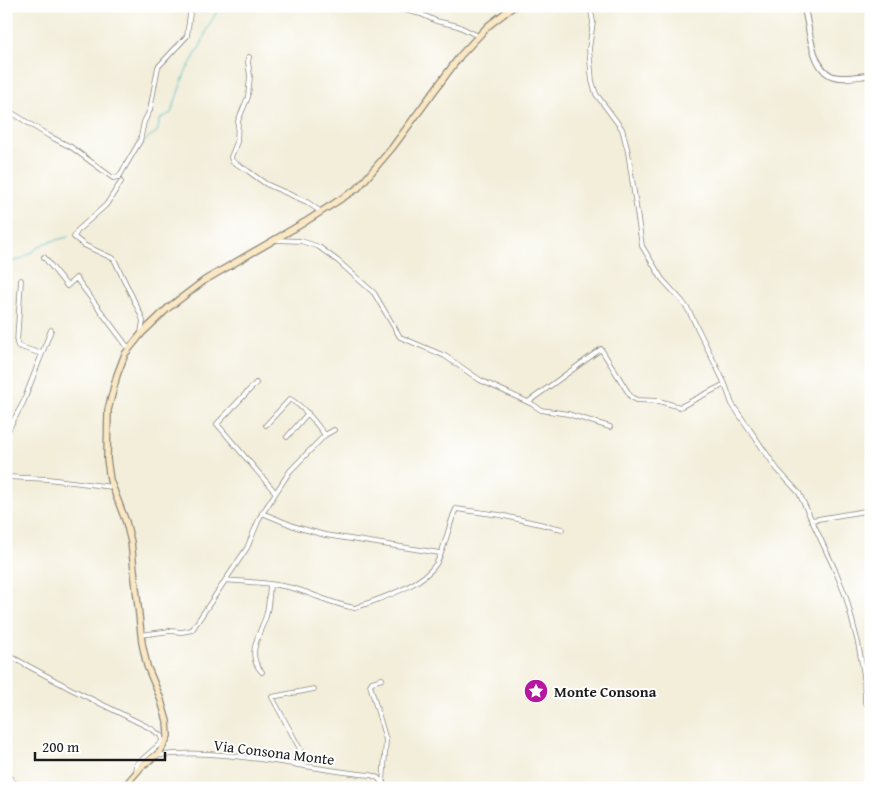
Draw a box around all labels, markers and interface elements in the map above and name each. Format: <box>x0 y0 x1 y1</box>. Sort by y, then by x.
place icon: Monte Consona <box>523 678 549 704</box>
place label: Monte Consona <box>554 681 657 702</box>
scale bar <box>35 729 165 761</box>
street label: Via Consona Monte <box>212 734 336 770</box>
text: 200 m <box>42 736 80 757</box>

